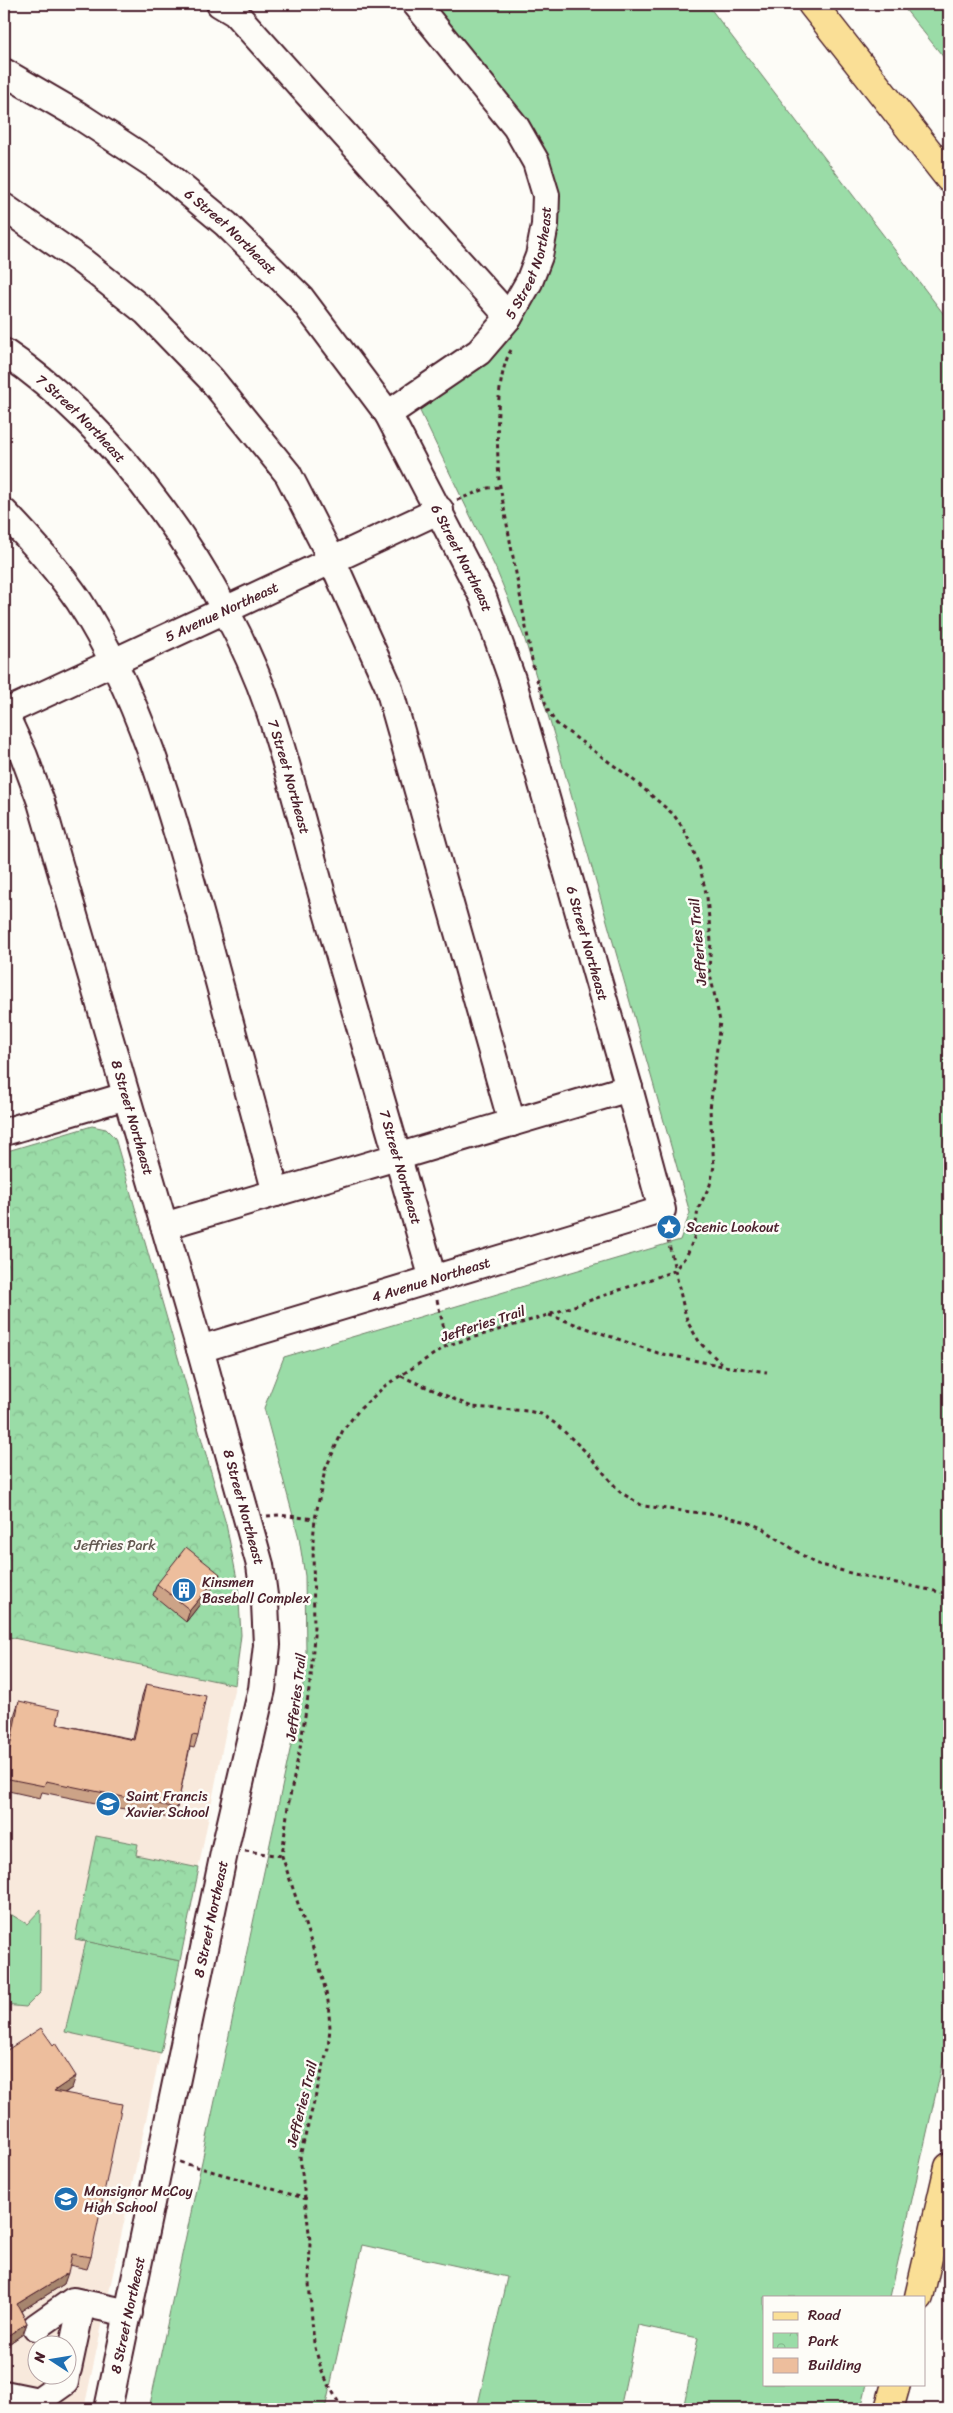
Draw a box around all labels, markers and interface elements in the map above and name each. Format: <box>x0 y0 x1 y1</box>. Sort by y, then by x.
street label: 6 Street Northeast <box>179 182 283 280</box>
street label: 5 Street Northeast <box>498 206 558 324</box>
street label: 7 Street Northeast <box>30 368 132 468</box>
street label: 6 Street Northeast <box>424 499 500 615</box>
street label: 5 Avenue Northeast <box>161 574 282 649</box>
street label: 7 Street Northeast <box>261 716 318 837</box>
street label: 6 Street Northeast <box>559 883 616 1004</box>
street label: Jefferies Trail <box>682 896 714 988</box>
street label: 8 Street Northeast <box>104 1057 161 1178</box>
street label: 7 Street Northeast <box>372 1107 429 1227</box>
place icon: Scenic Lookout <box>656 1214 682 1240</box>
place label: Scenic Lookout <box>686 1215 780 1240</box>
street label: 4 Avenue Northeast <box>369 1250 493 1310</box>
street label: Jefferies Trail <box>436 1298 530 1350</box>
street label: 8 Street Northeast <box>216 1446 272 1568</box>
park label: Jeffries Park <box>73 1533 156 1558</box>
place label: Kinsmen Baseball Complex <box>202 1570 311 1611</box>
building icon: Kinsmen Baseball Complex <box>171 1577 197 1603</box>
street label: Jefferies Trail <box>278 1651 314 1743</box>
place label: Saint Francis Xavier School <box>125 1784 210 1825</box>
school or university icon: Saint Francis Xavier School <box>95 1791 121 1817</box>
street label: 8 Street Northeast <box>186 1858 236 1980</box>
street label: Jefferies Trail <box>279 2057 325 2151</box>
place label: Monsignor McCoy High School <box>84 2179 194 2220</box>
school or university icon: Monsignor McCoy High School <box>53 2186 79 2212</box>
street label: 8 Street Northeast <box>103 2254 153 2376</box>
legend <box>763 2296 926 2386</box>
text: Road <box>808 2302 841 2328</box>
text: Park <box>808 2328 839 2354</box>
north arrow <box>28 2336 78 2386</box>
text: N <box>26 2350 53 2366</box>
text: Building <box>808 2352 862 2378</box>

